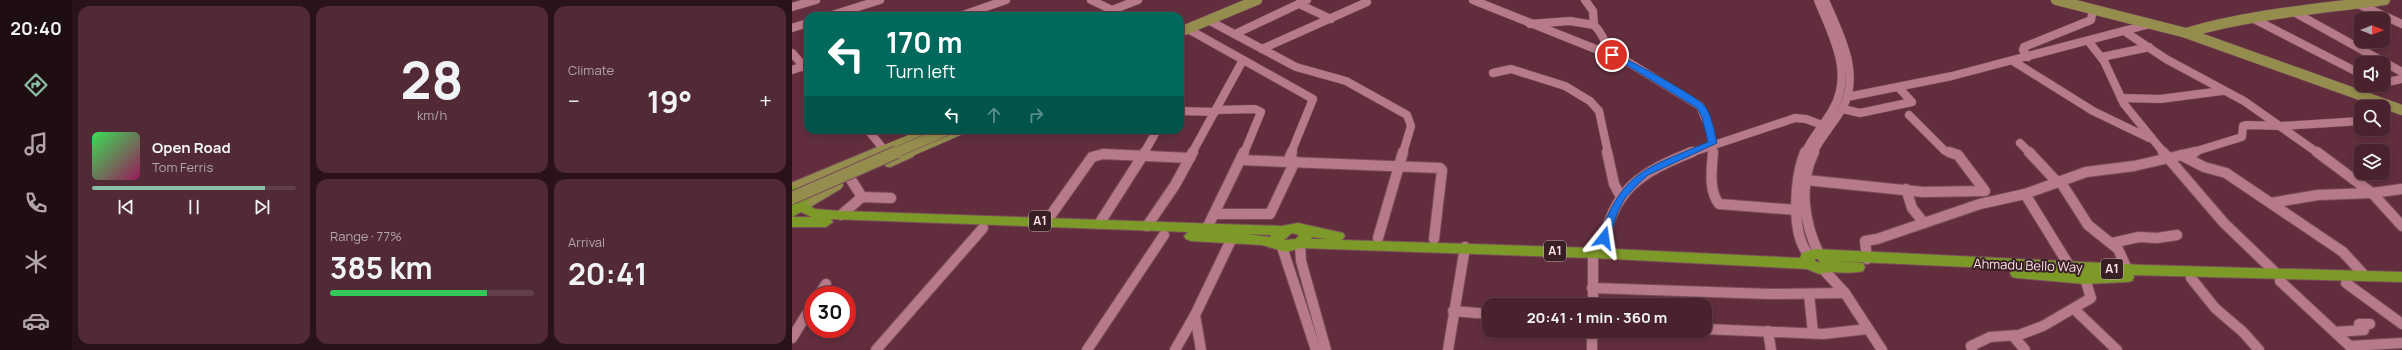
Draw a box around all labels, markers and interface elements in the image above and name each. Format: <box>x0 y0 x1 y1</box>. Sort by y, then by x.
north arrow <box>2354 12 2390 48</box>
map controls <box>2354 12 2390 180</box>
text: 20:40 <box>10 16 62 40</box>
text: 170 m <box>886 23 962 61</box>
icon: left <box>820 28 872 80</box>
pin <box>1595 38 1629 72</box>
text: 28 <box>401 44 463 115</box>
icon: arrive <box>1601 44 1623 66</box>
button: sound <box>2354 56 2390 92</box>
text: Turn left <box>886 59 956 83</box>
text: Climate <box>568 61 614 79</box>
icon: directions <box>22 71 50 99</box>
text: 19° <box>647 81 692 122</box>
text: − <box>568 86 580 116</box>
text: + <box>759 86 772 116</box>
button: search <box>2354 100 2390 136</box>
icon: left <box>941 104 963 126</box>
icon: ahead <box>983 104 1005 126</box>
icon: right <box>1025 104 1047 126</box>
text: km/h <box>417 106 447 124</box>
icon: music <box>22 130 50 158</box>
text: Open Road <box>152 137 231 158</box>
button: layers <box>2354 144 2390 180</box>
text: Tom Ferris <box>152 158 213 176</box>
icon: phone <box>22 189 50 217</box>
icon: previous <box>115 196 137 218</box>
icon: pause <box>183 196 205 218</box>
icon: next <box>251 196 273 218</box>
road number: A1 <box>1029 211 1051 231</box>
position arrow <box>1583 217 1625 259</box>
text: Range · 77% <box>330 227 402 245</box>
text: Arrival <box>568 233 605 251</box>
road number: A1 <box>1544 241 1566 261</box>
text: 385 km <box>330 247 433 288</box>
icon: climate <box>22 248 50 276</box>
text: 20:41 <box>568 253 647 294</box>
street label: Ahmadu Bello Way <box>1973 254 2083 276</box>
road number: A1 <box>2101 259 2123 279</box>
speed limit sign: 30 <box>804 286 856 338</box>
icon: car <box>22 307 50 335</box>
text: 20:41 · 1 min · 360 m <box>1527 307 1667 328</box>

